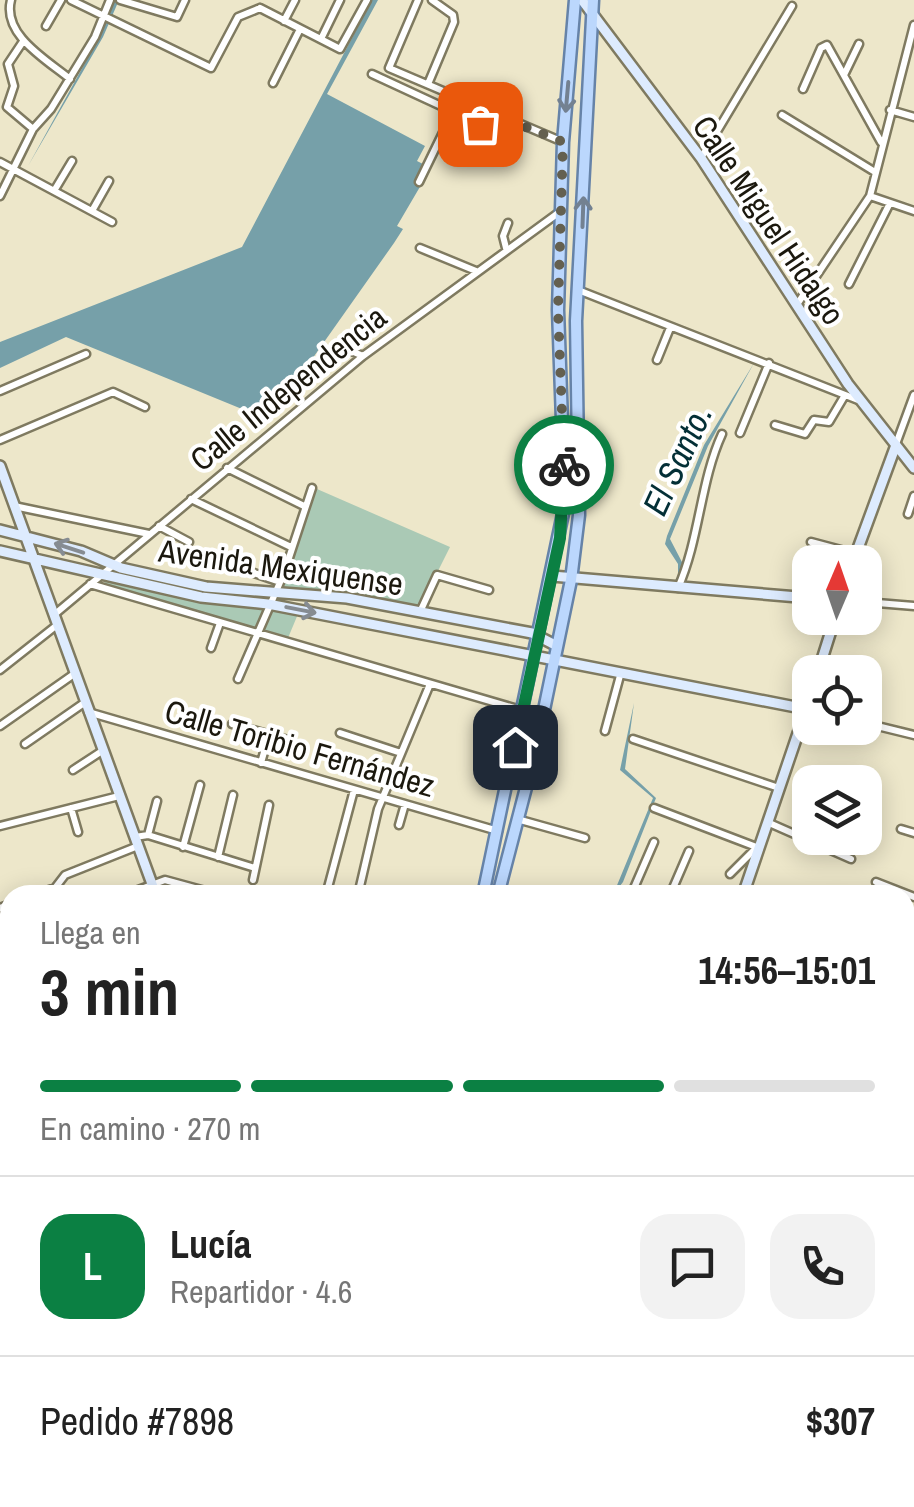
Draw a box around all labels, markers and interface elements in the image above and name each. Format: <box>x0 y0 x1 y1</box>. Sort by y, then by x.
one-way arrow <box>557 81 576 113</box>
pin <box>438 82 523 167</box>
icon: bag <box>453 97 508 152</box>
street label: Calle Miguel Hidalgo <box>683 107 855 333</box>
one-way arrow <box>574 196 593 228</box>
street label: Calle Independencia <box>181 295 395 480</box>
water label: El Santo. <box>631 397 723 523</box>
courier <box>514 415 614 515</box>
icon: bike <box>537 438 592 493</box>
street label: Avenida Mexiquense <box>155 528 406 605</box>
one-way arrow <box>54 538 86 556</box>
north arrow <box>792 545 882 635</box>
map controls <box>792 545 882 855</box>
one-way arrow <box>284 602 316 621</box>
button: locate <box>792 655 882 745</box>
street label: Calle Toribio Fernández <box>160 689 440 807</box>
pin <box>473 705 558 790</box>
icon: home <box>488 720 543 775</box>
button: layers <box>792 765 882 855</box>
text: Llega en <box>40 911 141 954</box>
text: 14:56–15:01 <box>698 945 875 996</box>
text: 3 min <box>40 948 179 1035</box>
text: En camino · 270 m <box>40 1107 260 1150</box>
button: chat <box>640 1214 745 1319</box>
button: phone <box>770 1214 875 1319</box>
text: Lucía <box>170 1219 251 1270</box>
text: L <box>83 1241 102 1292</box>
text: Repartidor · 4.6 <box>170 1270 352 1313</box>
text: Pedido #7898 <box>40 1396 234 1447</box>
text: $307 <box>806 1396 875 1447</box>

